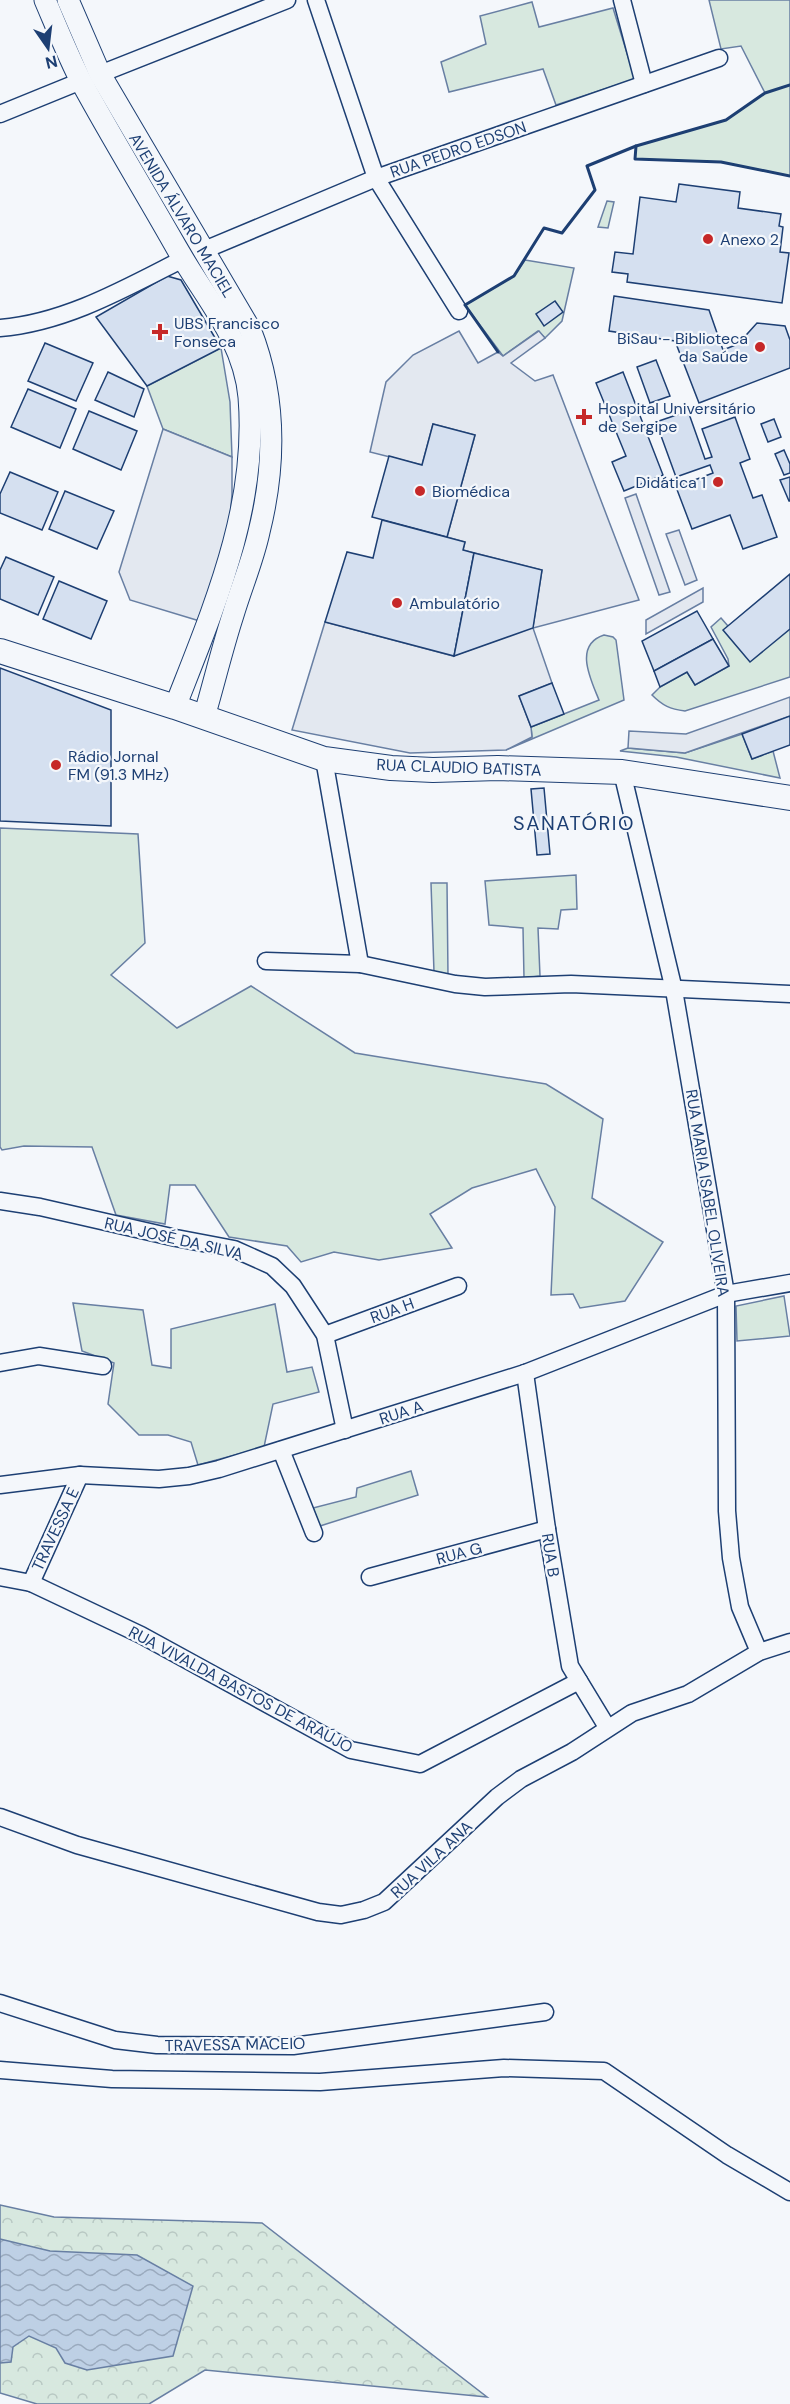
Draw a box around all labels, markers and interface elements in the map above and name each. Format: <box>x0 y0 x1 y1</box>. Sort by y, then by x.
north arrow <box>18 18 78 78</box>
text: N <box>43 50 60 74</box>
street label: RUA PEDRO EDSON <box>387 116 529 183</box>
street label: AVENIDA ÁLVARO MACIEL <box>124 129 239 301</box>
place label: Anexo 2 <box>720 229 779 250</box>
marker: Anexo 2 <box>701 232 715 246</box>
place label: UBS Francisco Fonseca <box>174 313 280 352</box>
marker: UBS Francisco Fonseca <box>151 323 169 341</box>
place label: BiSau - Biblioteca da Saúde <box>617 328 748 367</box>
marker: BiSau - Biblioteca da Saúde <box>753 340 767 354</box>
place label: Hospital Universitário de Sergipe <box>598 398 756 437</box>
marker: Hospital Universitário de Sergipe <box>575 408 593 426</box>
place label: Didática 1 <box>635 472 706 493</box>
marker: Didática 1 <box>711 475 725 489</box>
place label: Biomédica <box>432 481 510 502</box>
marker: Biomédica <box>413 484 427 498</box>
place label: Ambulatório <box>409 593 500 614</box>
marker: Ambulatório <box>390 596 404 610</box>
place label: Rádio Jornal FM (91.3 MHz) <box>68 746 169 785</box>
street label: RUA CLAUDIO BATISTA <box>376 754 542 781</box>
marker: Rádio Jornal FM (91.3 MHz) <box>49 758 63 772</box>
district label: SANATÓRIO <box>513 810 635 836</box>
street label: RUA MARIA ISABEL OLIVEIRA <box>681 1088 734 1299</box>
street label: RUA JOSÉ DA SILVA <box>102 1212 246 1265</box>
street label: RUA H <box>367 1293 417 1328</box>
street label: RUA A <box>377 1395 426 1429</box>
street label: TRAVESSA E <box>27 1484 84 1574</box>
street label: RUA B <box>537 1532 564 1578</box>
street label: RUA G <box>434 1537 484 1570</box>
street label: RUA VIVALDA BASTOS DE ARAÚJO <box>125 1621 357 1758</box>
street label: RUA VILA ANA <box>386 1816 477 1903</box>
street label: TRAVESSA MACEIO <box>164 2033 306 2056</box>

